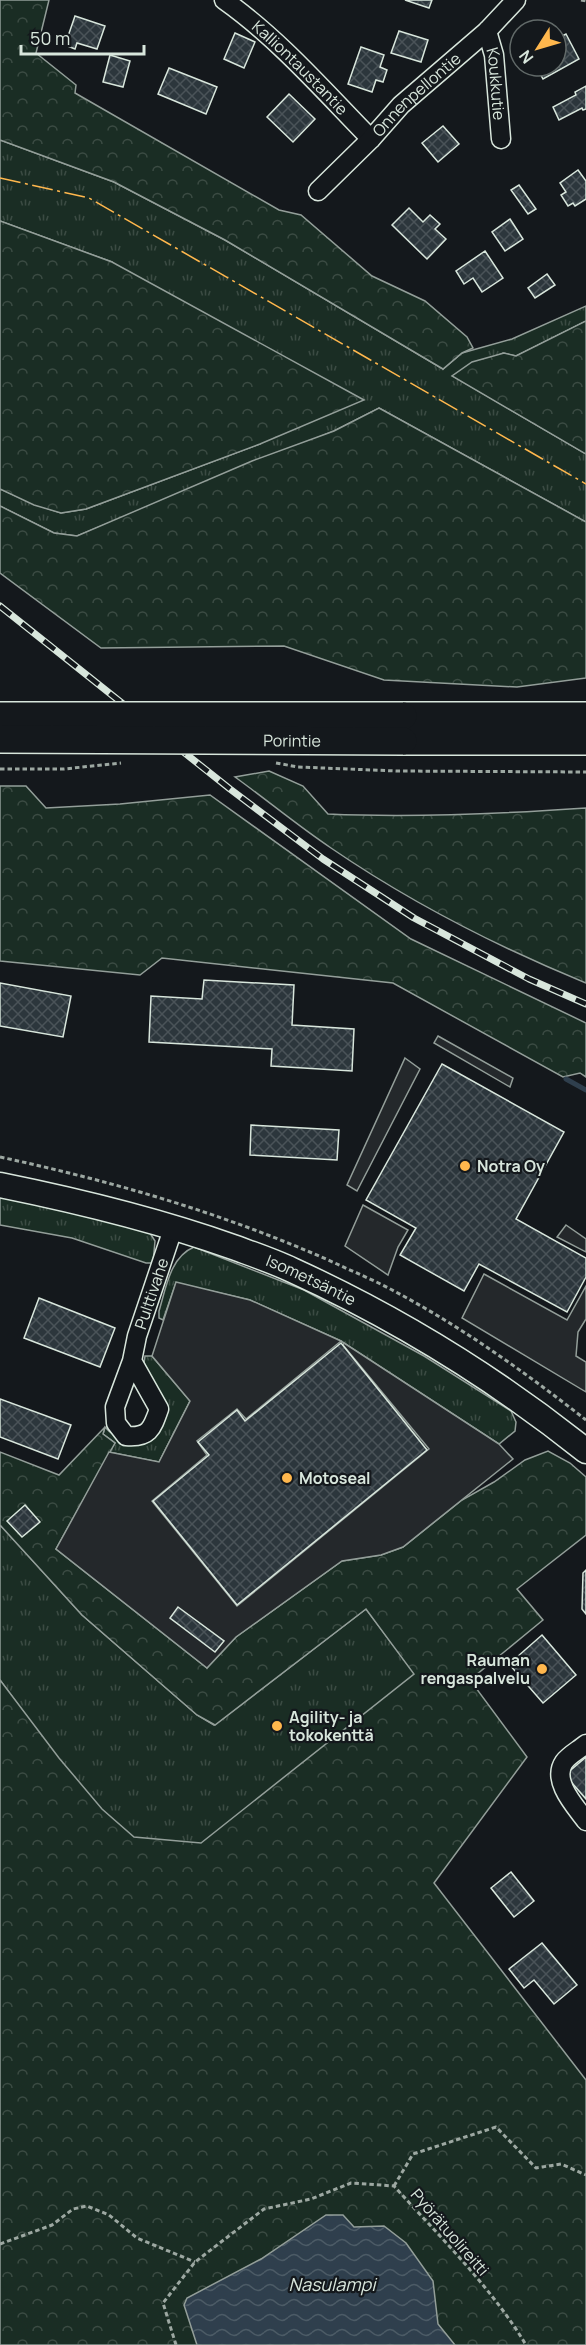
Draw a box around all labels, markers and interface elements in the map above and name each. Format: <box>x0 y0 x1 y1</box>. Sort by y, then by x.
street label: Kalliontaustantie <box>248 15 353 120</box>
scale bar <box>21 18 144 56</box>
north arrow <box>508 18 568 78</box>
text: 50 m <box>30 26 70 50</box>
street label: Koukkutie <box>481 45 510 121</box>
text: N <box>514 46 538 68</box>
street label: Onnenpellontie <box>367 47 465 141</box>
street label: Porintie <box>263 729 321 752</box>
place label: Notra Oy <box>477 1155 545 1177</box>
marker: Notra Oy <box>458 1159 472 1173</box>
street label: Isometsäntie <box>263 1249 360 1310</box>
street label: Pulttivahe <box>129 1255 173 1332</box>
place label: Motoseal <box>299 1467 371 1489</box>
marker: Motoseal <box>280 1471 294 1485</box>
place label: Rauman rengaspalvelu <box>420 1649 530 1689</box>
marker: Rauman rengaspalvelu <box>535 1662 549 1676</box>
place label: Agility- ja tokokenttä <box>289 1706 374 1746</box>
marker: Agility- ja tokokenttä <box>270 1719 284 1733</box>
street label: Pyörätuolireitti <box>406 2184 494 2280</box>
water label: Nasulampi <box>289 2272 378 2296</box>

